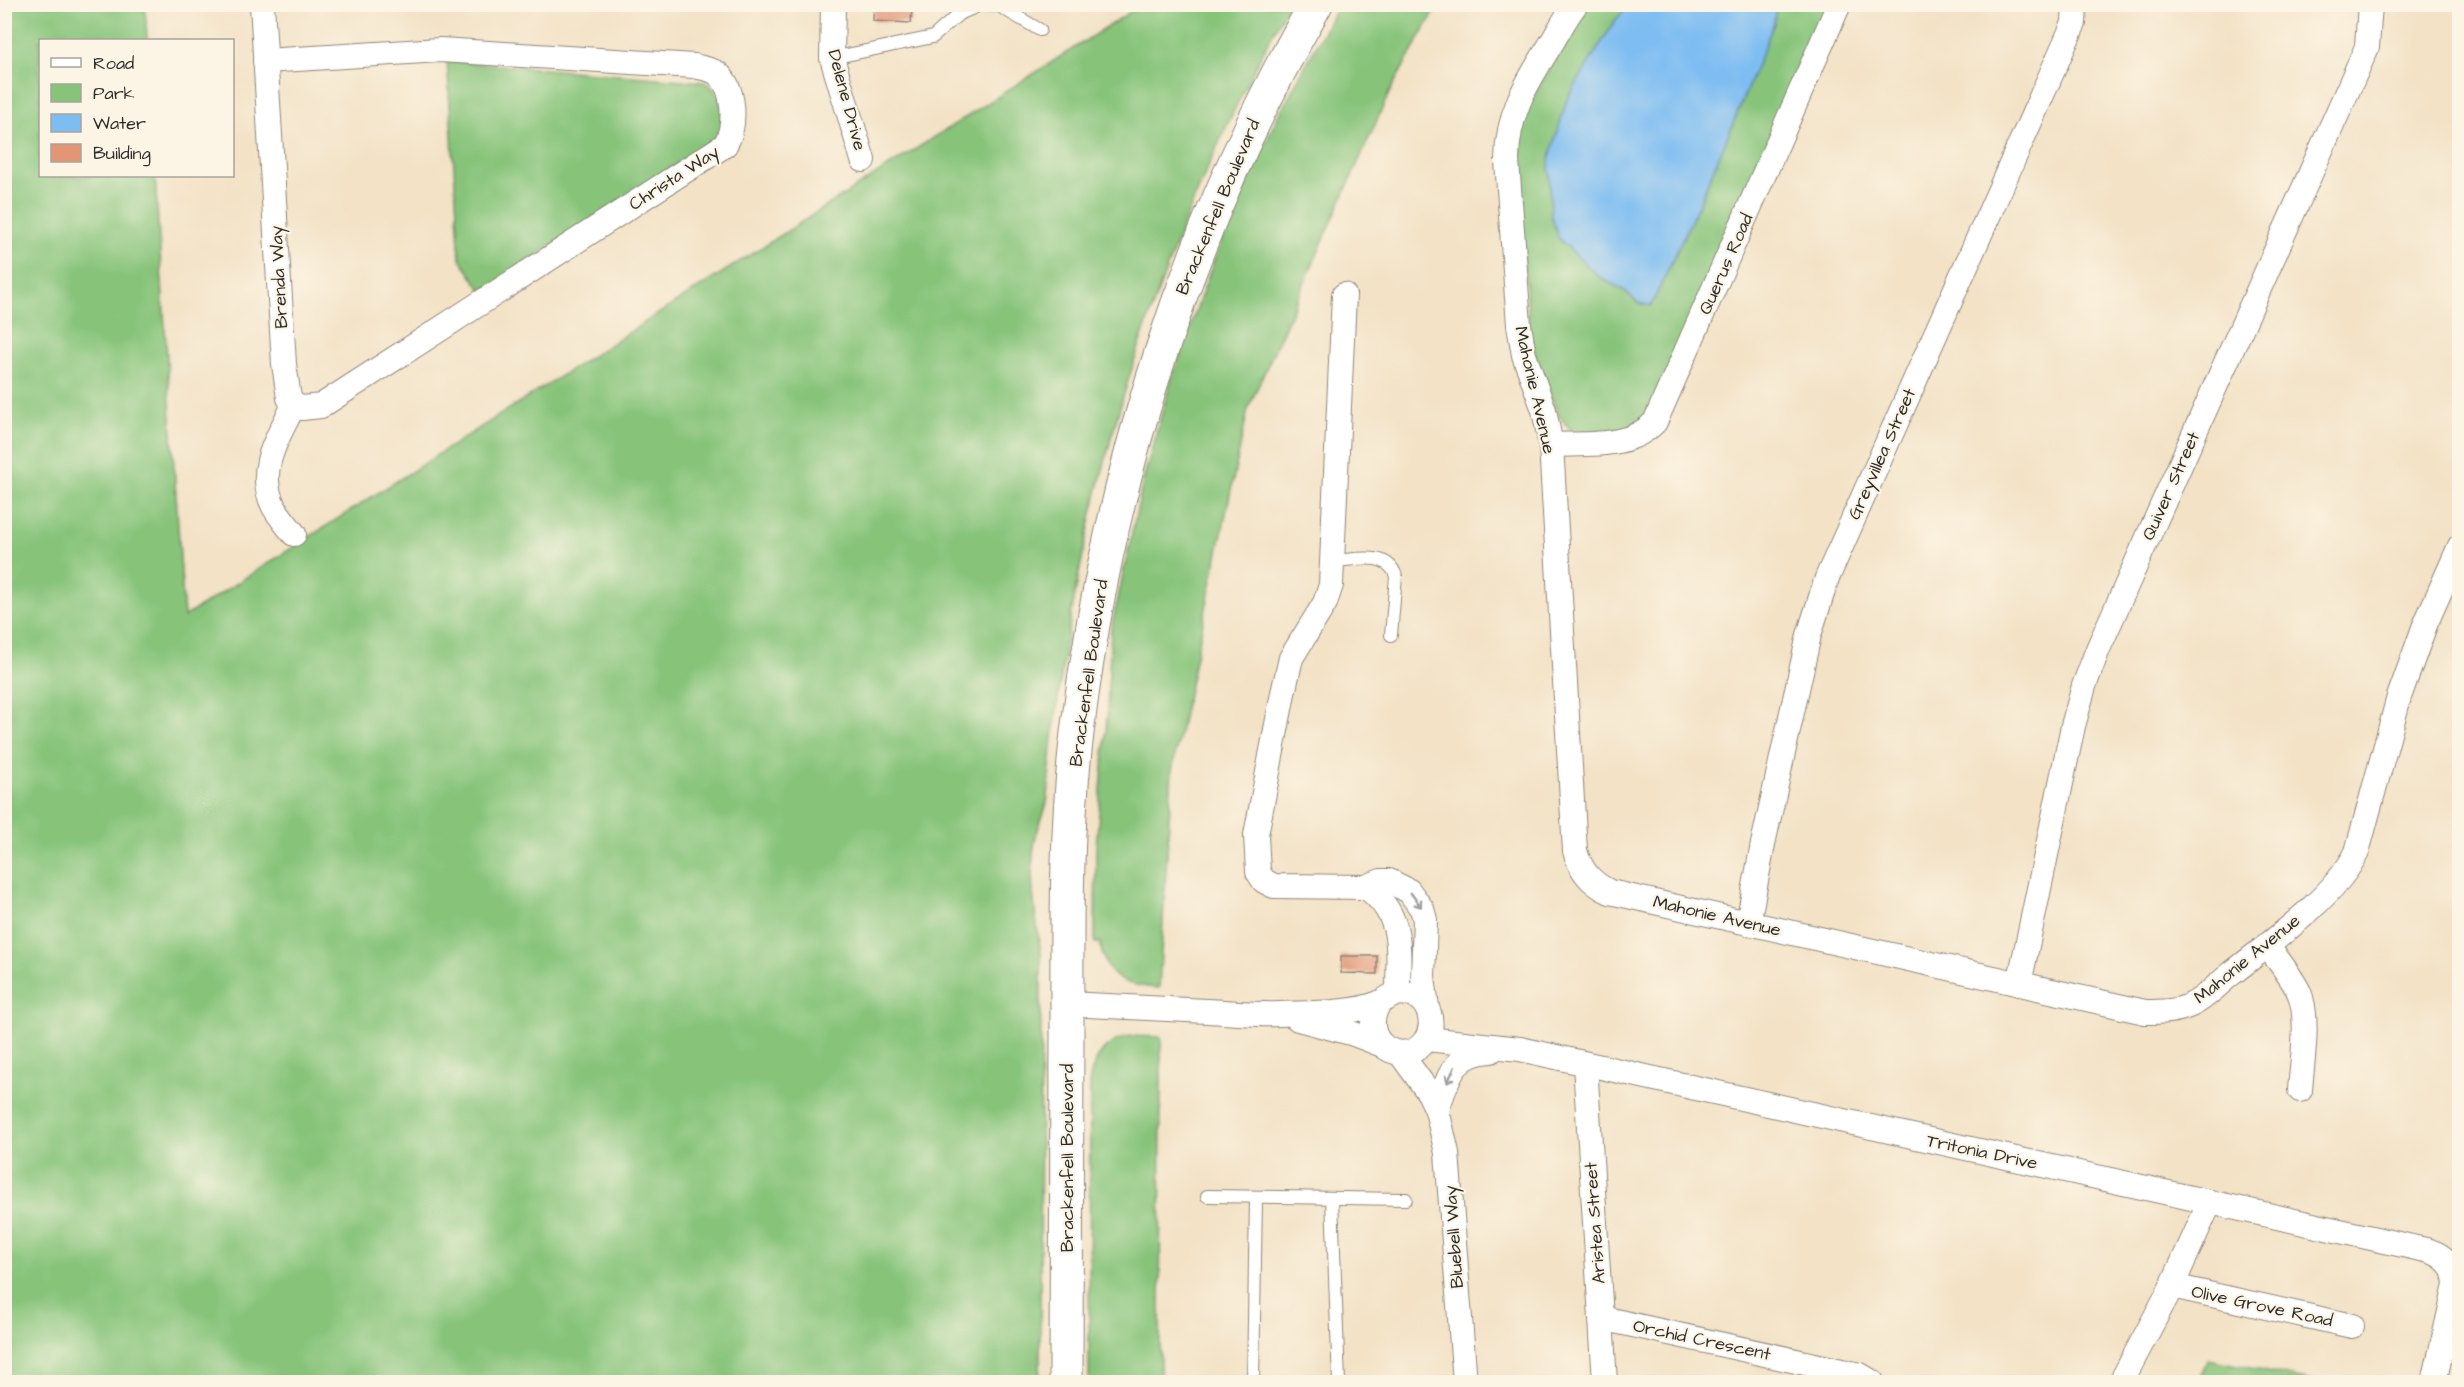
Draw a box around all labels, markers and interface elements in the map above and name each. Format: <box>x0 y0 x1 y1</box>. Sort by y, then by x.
legend <box>39 39 234 177</box>
street label: Delene Drive <box>822 47 873 153</box>
text: Road <box>93 51 134 76</box>
text: Park <box>93 81 135 106</box>
text: Water <box>93 111 146 136</box>
street label: Brackenfell Boulevard <box>1170 115 1266 299</box>
street label: Christa Way <box>624 139 725 217</box>
text: Building <box>93 141 151 167</box>
street label: Querus Road <box>1693 209 1759 319</box>
street label: Brenda Way <box>264 225 295 329</box>
street label: Mahonie Avenue <box>1508 324 1562 457</box>
street label: Greyvillea Street <box>1842 384 1923 524</box>
street label: Quiver Street <box>2136 427 2206 544</box>
street label: Brackenfell Boulevard <box>1063 578 1115 768</box>
street label: Mahonie Avenue <box>1651 889 1784 943</box>
one-way arrow <box>1410 892 1422 908</box>
street label: Mahonie Avenue <box>2189 908 2306 1010</box>
street label: Brackenfell Boulevard <box>1055 1064 1080 1252</box>
one-way arrow <box>1444 1065 1456 1083</box>
street label: Tritonia Drive <box>1924 1128 2040 1176</box>
street label: Aristea Street <box>1578 1160 1612 1285</box>
street label: Bluebell Way <box>1438 1184 1471 1289</box>
street label: Olive Grove Road <box>2189 1279 2335 1333</box>
street label: Orchid Crescent <box>1631 1313 1774 1367</box>

